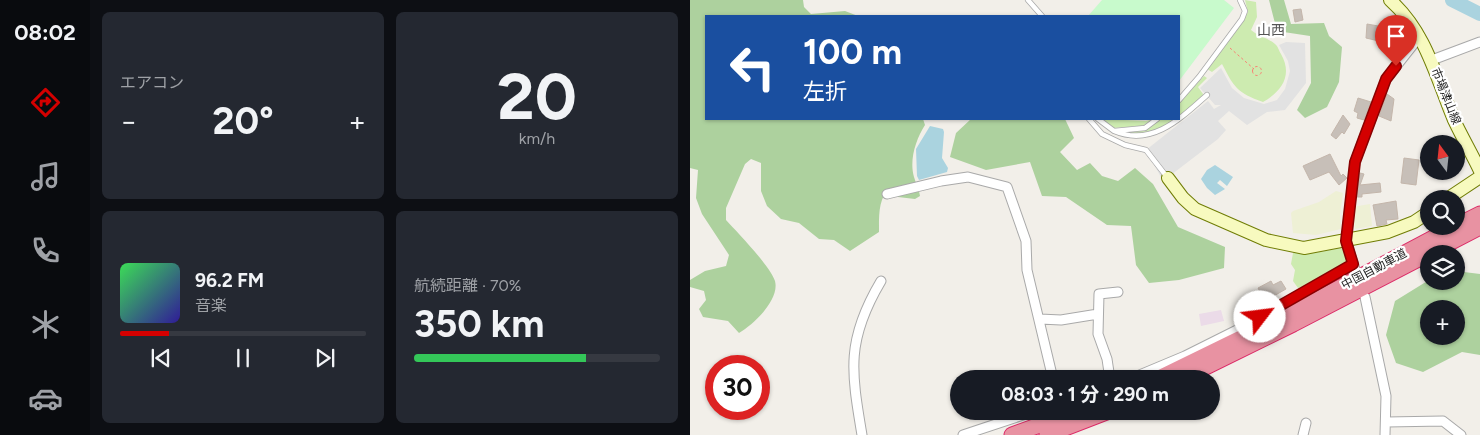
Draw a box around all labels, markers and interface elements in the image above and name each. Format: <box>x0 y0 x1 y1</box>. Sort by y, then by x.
pin <box>1375 15 1417 66</box>
text: 08:02 <box>14 19 76 46</box>
district label: 山西 <box>1257 22 1285 39</box>
icon: arrive <box>1382 22 1410 50</box>
text: 100 m <box>803 31 902 73</box>
icon: left <box>720 35 785 100</box>
text: 20 <box>497 57 577 135</box>
street label: 市場津山線 <box>1428 66 1464 126</box>
text: エアコン <box>120 73 184 92</box>
text: 左折 <box>803 78 847 105</box>
icon: directions <box>28 85 63 120</box>
text: 20° <box>213 98 274 144</box>
text: − <box>120 104 137 138</box>
text: + <box>349 104 366 138</box>
text: km/h <box>519 129 555 148</box>
north arrow <box>1420 135 1465 180</box>
map controls <box>1420 135 1465 345</box>
icon: music <box>28 159 63 194</box>
button: search <box>1420 190 1465 235</box>
icon: phone <box>28 233 63 268</box>
button: layers <box>1420 245 1465 290</box>
street label: 中国自動車道 <box>1339 246 1409 292</box>
text: 96.2 FM <box>195 269 264 292</box>
text: 航続距離 · 70% <box>414 276 521 295</box>
position arrow <box>1233 290 1285 342</box>
text: 音楽 <box>195 296 227 315</box>
button: + <box>1420 300 1465 345</box>
text: 350 km <box>414 301 544 347</box>
icon: climate <box>28 307 63 342</box>
icon: previous <box>147 344 175 372</box>
icon: pause <box>229 344 257 372</box>
icon: next <box>311 344 339 372</box>
speed limit sign: 30 <box>705 355 770 420</box>
icon: car <box>28 381 63 416</box>
text: 08:03 · 1 分 · 290 m <box>1001 383 1169 406</box>

